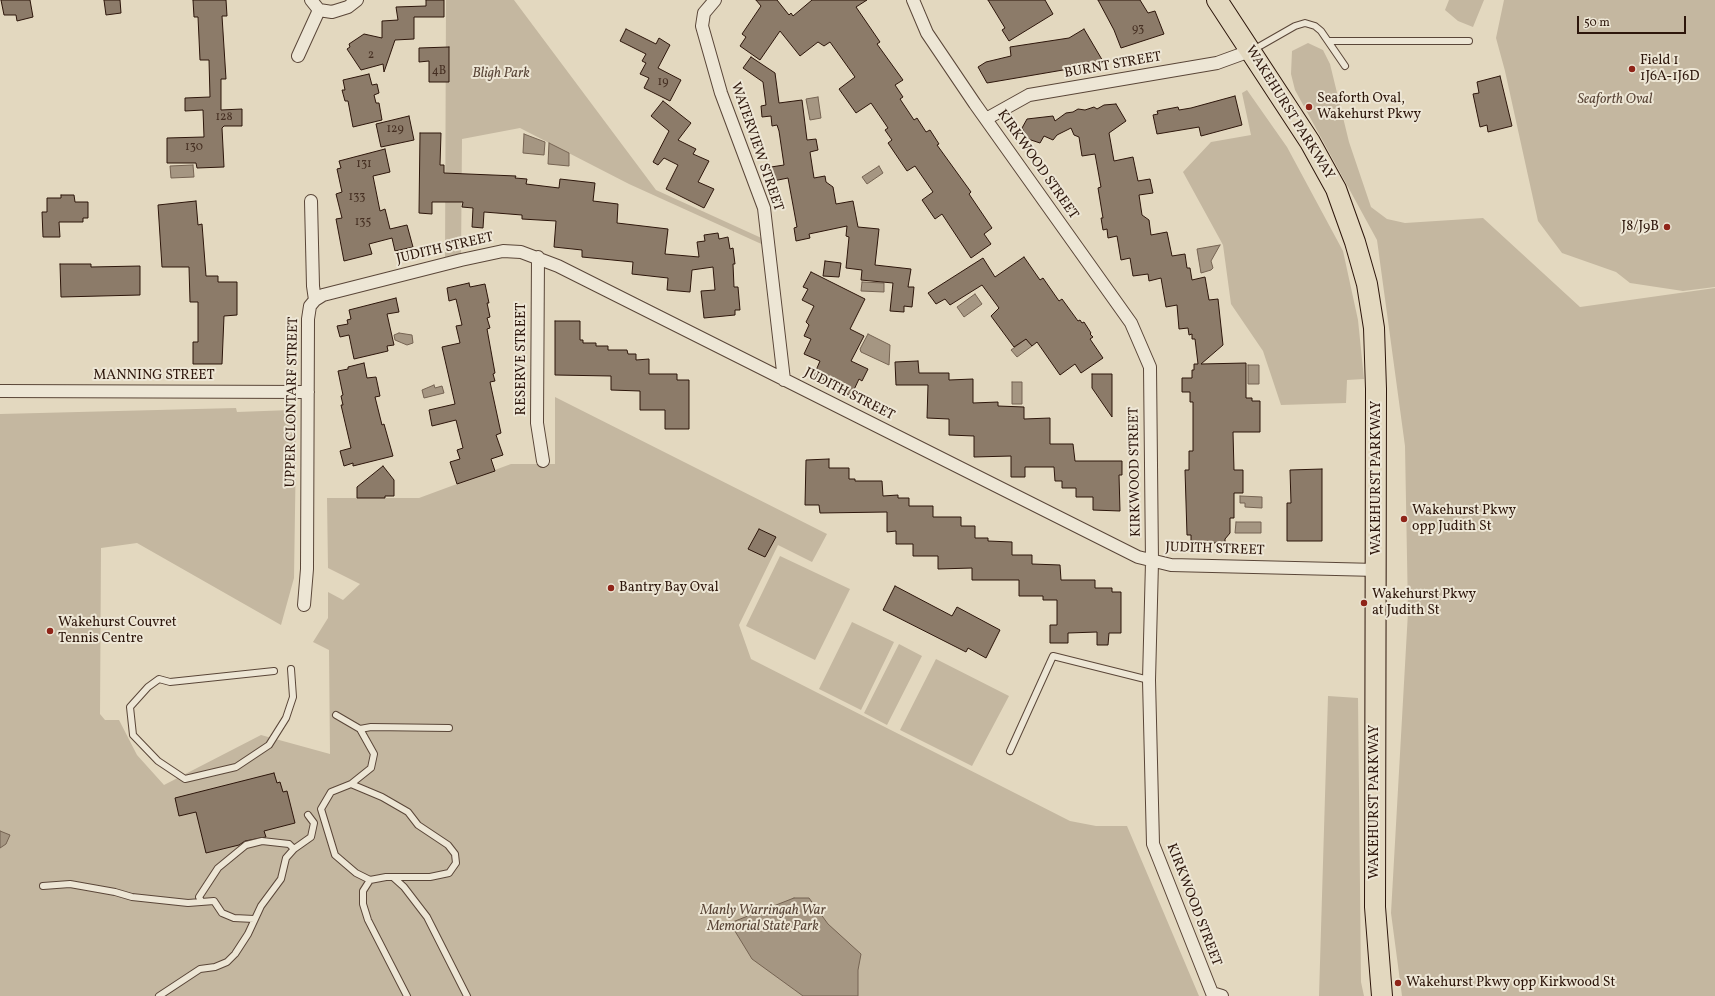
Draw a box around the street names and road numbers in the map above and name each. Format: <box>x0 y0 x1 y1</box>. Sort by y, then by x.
street label: WAKEHURST PARKWAY <box>1241 43 1337 183</box>
street label: BURNT STREET <box>1063 49 1163 83</box>
street label: WATERVIEW STREET <box>726 80 786 214</box>
street label: KIRKWOOD STREET <box>993 107 1081 223</box>
street label: JUDITH STREET <box>395 230 495 268</box>
street label: RESERVE STREET <box>514 303 530 415</box>
street label: UPPER CLONTARF STREET <box>283 317 303 487</box>
street label: JUDITH STREET <box>801 365 897 425</box>
street label: MANNING STREET <box>93 368 215 384</box>
street label: WAKEHURST PARKWAY <box>1369 401 1385 555</box>
street label: KIRKWOOD STREET <box>1126 407 1146 537</box>
street label: JUDITH STREET <box>1165 540 1265 560</box>
street label: WAKEHURST PARKWAY <box>1367 725 1383 879</box>
street label: KIRKWOOD STREET <box>1162 841 1224 969</box>

